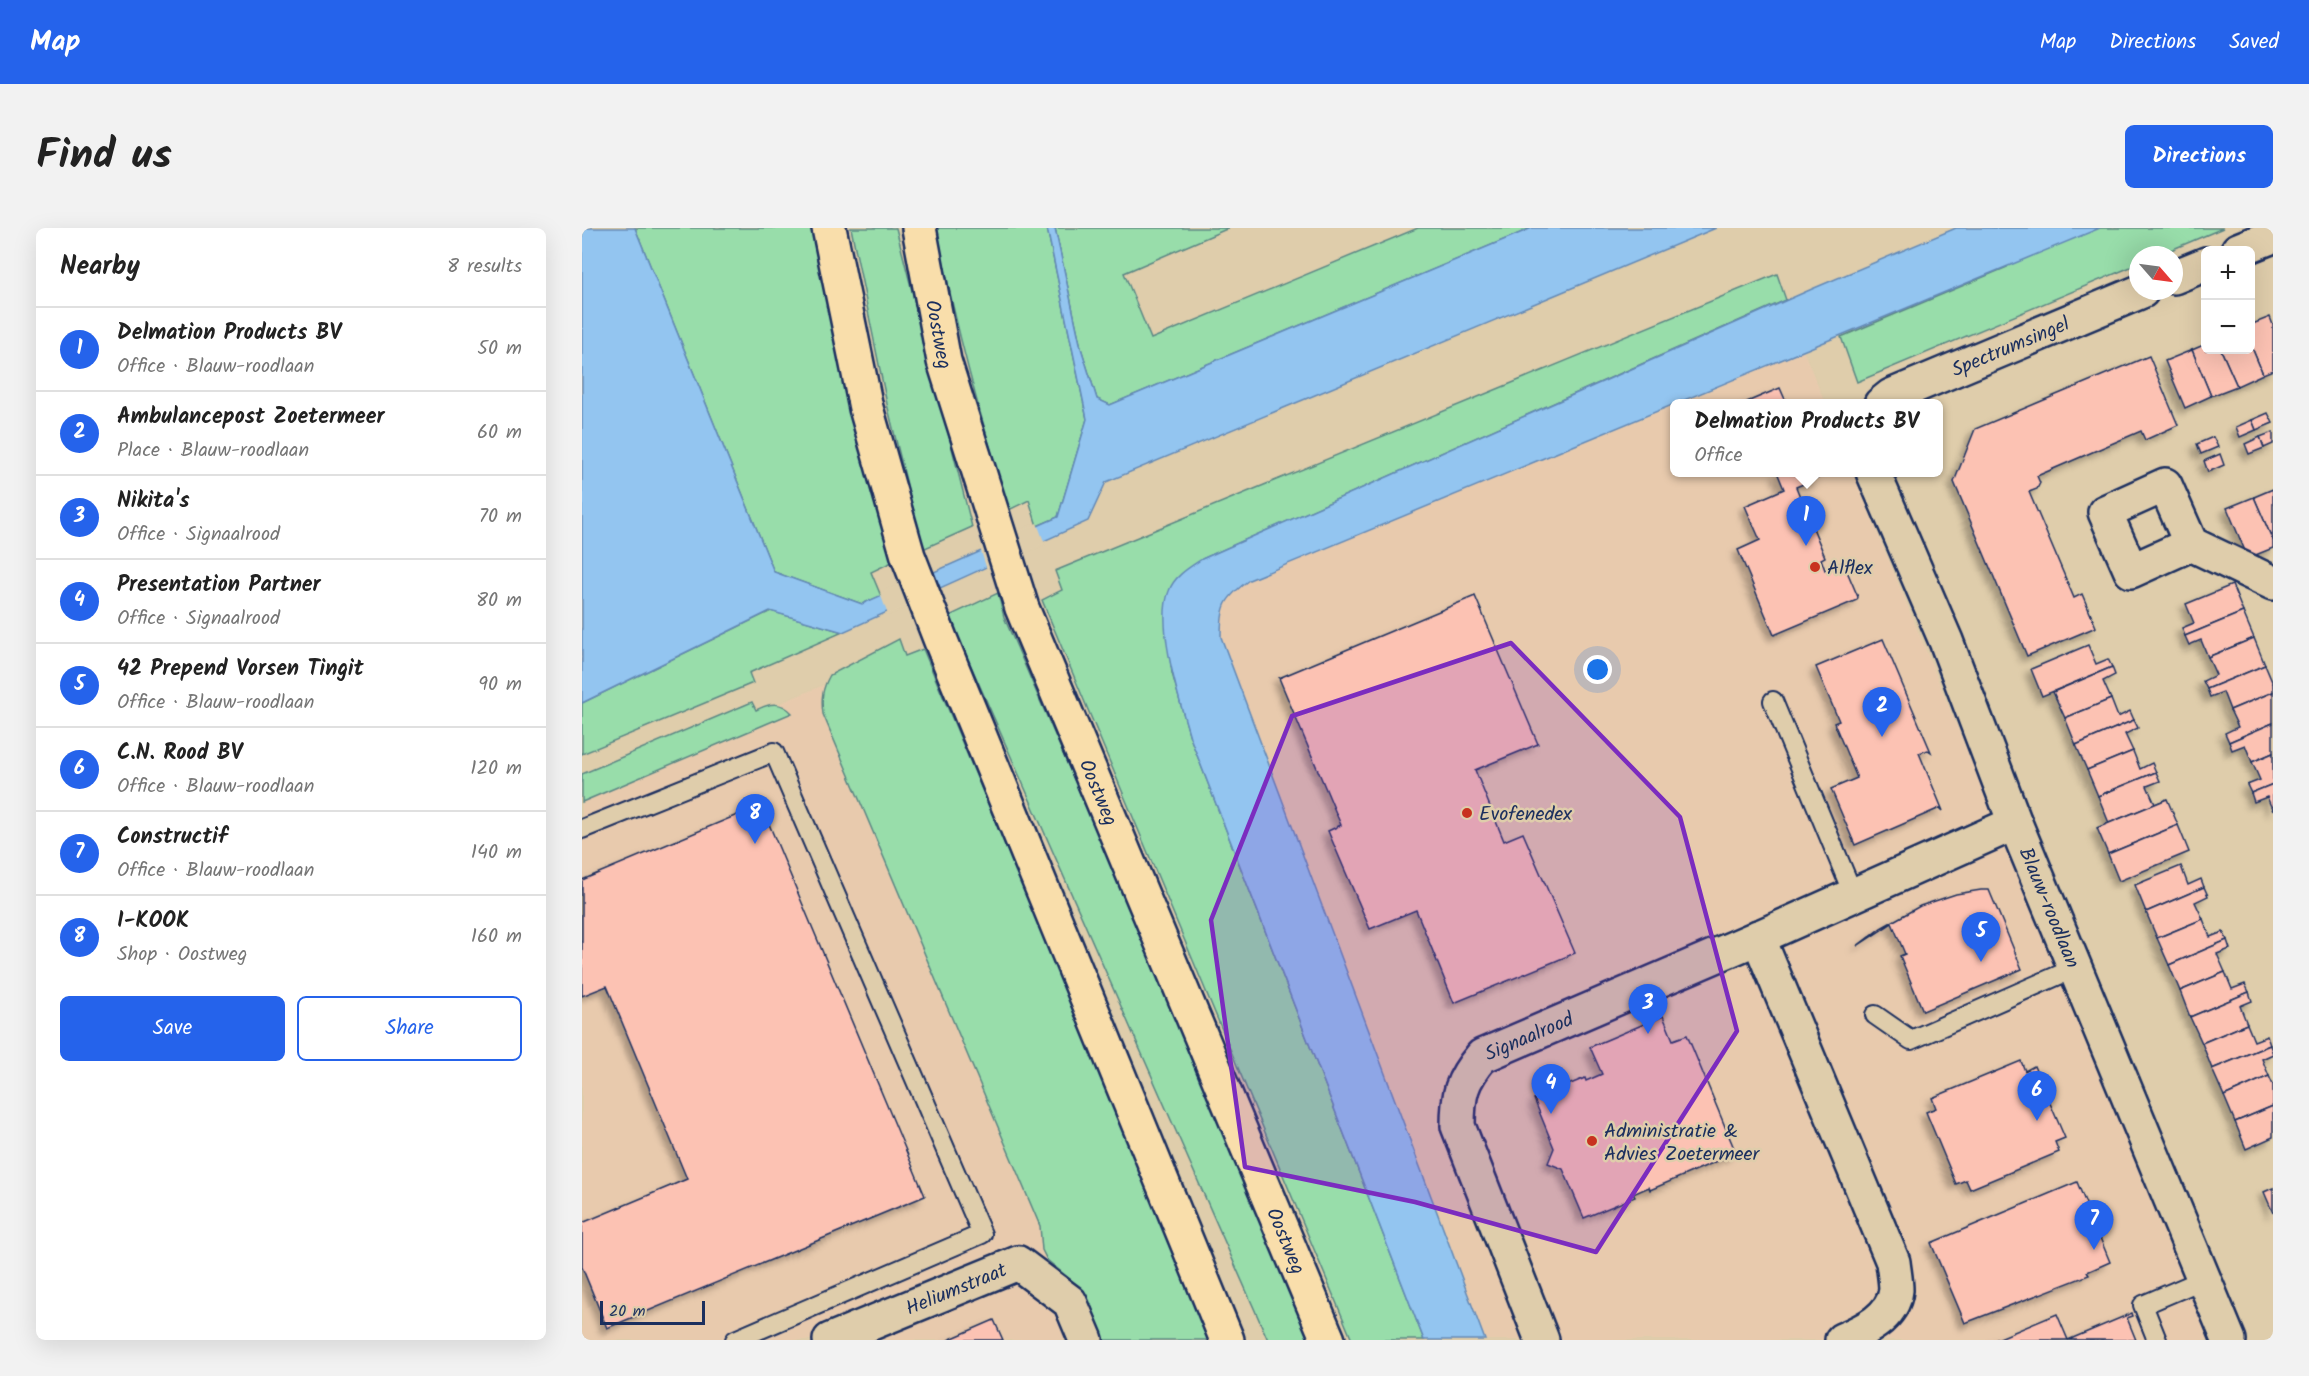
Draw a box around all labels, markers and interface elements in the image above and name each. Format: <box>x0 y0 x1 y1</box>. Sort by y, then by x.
text: Map <box>30 20 81 65</box>
text: Map <box>2040 26 2076 59</box>
text: Directions <box>2109 26 2196 59</box>
text: Saved <box>2229 26 2279 59</box>
text: Find us <box>36 123 172 190</box>
button: Directions <box>2125 125 2273 188</box>
text: Nearby <box>60 246 140 288</box>
north arrow <box>2129 246 2183 300</box>
map controls <box>2201 246 2255 354</box>
button: + <box>2201 246 2255 300</box>
text: 8 results <box>447 251 522 283</box>
street label: Oostweg <box>915 297 960 374</box>
button: − <box>2201 300 2255 354</box>
street label: Spectrumsingel <box>1947 309 2075 387</box>
text: Delmation Products BV <box>117 316 341 351</box>
text: 1 <box>76 333 83 365</box>
text: 50 m <box>477 333 522 365</box>
text: Office · Blauw-roodlaan <box>117 351 314 383</box>
popup <box>1670 399 1943 477</box>
text: Ambulancepost Zoetermeer <box>117 400 384 435</box>
text: Delmation Products BV <box>1694 405 1919 440</box>
text: 2 <box>74 417 85 449</box>
text: 60 m <box>477 417 522 449</box>
text: Place · Blauw-roodlaan <box>117 435 309 467</box>
text: Office <box>1694 440 1743 472</box>
text: Nikita's <box>117 484 189 519</box>
pin: 1 <box>1786 496 1826 546</box>
text: 3 <box>74 501 85 533</box>
text: 70 m <box>479 501 522 533</box>
text: Office · Signaalrood <box>117 519 280 551</box>
place label: Alflex <box>1827 553 1873 585</box>
marker: Alflex <box>1808 560 1822 574</box>
text: Presentation Partner <box>117 568 321 603</box>
text: 4 <box>74 585 85 617</box>
text: 80 m <box>476 585 522 617</box>
text: Office · Signaalrood <box>117 603 280 635</box>
text: 42 Prepend Vorsen Tingit <box>117 652 364 687</box>
your location <box>1583 655 1612 684</box>
text: 5 <box>74 669 85 701</box>
text: 90 m <box>478 669 522 701</box>
text: Office · Blauw-roodlaan <box>117 687 314 719</box>
pin: 2 <box>1862 688 1902 737</box>
text: C.N. Rood BV <box>117 736 242 771</box>
text: 6 <box>74 753 85 785</box>
text: 120 m <box>470 753 522 785</box>
street label: Oostweg <box>1069 755 1125 831</box>
text: Office · Blauw-roodlaan <box>117 771 314 803</box>
pin: 8 <box>736 794 774 844</box>
place label: Evofenedex <box>1479 799 1572 831</box>
marker: Evofenedex <box>1460 806 1474 820</box>
text: Constructif <box>117 820 228 855</box>
text: 7 <box>75 837 84 869</box>
text: 140 m <box>471 837 522 869</box>
street label: Blauw-roodlaan <box>2009 843 2087 974</box>
text: Office · Blauw-roodlaan <box>117 855 314 887</box>
text: I-KOOK <box>117 904 189 939</box>
pin: 5 <box>1962 912 2000 962</box>
text: 8 <box>74 921 85 953</box>
text: 160 m <box>471 921 522 953</box>
text: Shop · Oostweg <box>117 939 247 971</box>
pin: 3 <box>1628 984 1668 1034</box>
button: Save <box>60 996 285 1061</box>
button: Share <box>297 996 522 1061</box>
street label: Signaalrood <box>1480 1004 1580 1071</box>
pin: 4 <box>1532 1064 1570 1114</box>
pin: 6 <box>2018 1072 2056 1121</box>
place label: Administratie & Advies Zoetermeer <box>1604 1116 1761 1171</box>
marker: Administratie & Advies Zoetermeer <box>1585 1134 1599 1148</box>
pin: 7 <box>2074 1200 2114 1250</box>
street label: Oostweg <box>1256 1203 1313 1280</box>
street label: Heliumstraat <box>901 1255 1012 1325</box>
scale bar <box>600 1298 705 1326</box>
text: 20 m <box>609 1299 645 1324</box>

